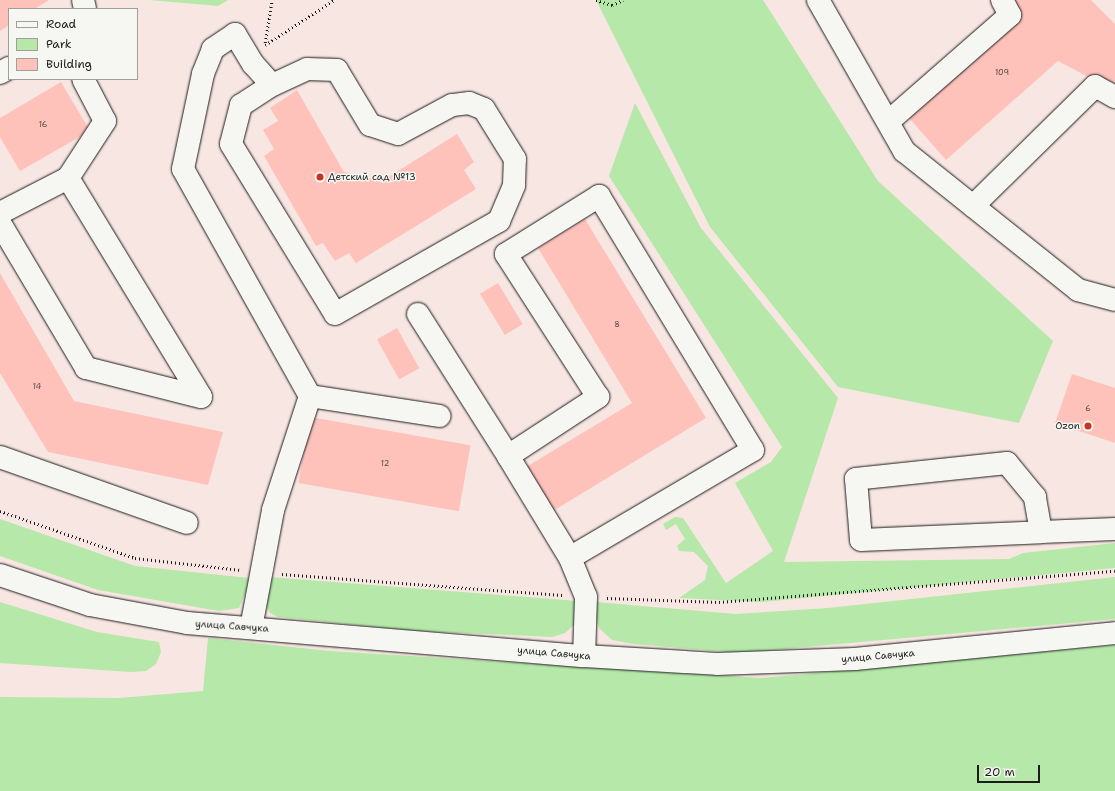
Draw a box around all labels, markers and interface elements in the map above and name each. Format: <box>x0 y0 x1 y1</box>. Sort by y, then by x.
legend <box>8 8 138 80</box>
text: Road <box>46 16 76 32</box>
text: Park <box>46 36 72 52</box>
text: Building <box>46 56 92 72</box>
house number: 109 <box>995 68 1009 78</box>
house number: 16 <box>39 120 47 130</box>
place label: Детский сад №13 <box>328 171 416 183</box>
marker: Детский сад №13 <box>315 172 325 182</box>
house number: 8 <box>614 320 620 330</box>
house number: 14 <box>33 382 41 392</box>
house number: 6 <box>1085 404 1091 414</box>
place label: Ozon <box>1055 420 1080 432</box>
marker: Ozon <box>1083 421 1093 431</box>
house number: 12 <box>381 459 389 469</box>
street label: улица Савчука <box>195 617 269 635</box>
street label: улица Савчука <box>517 644 591 662</box>
street label: улица Савчука <box>841 647 915 665</box>
scale bar <box>979 757 1042 783</box>
text: 20 m <box>984 764 1015 780</box>

